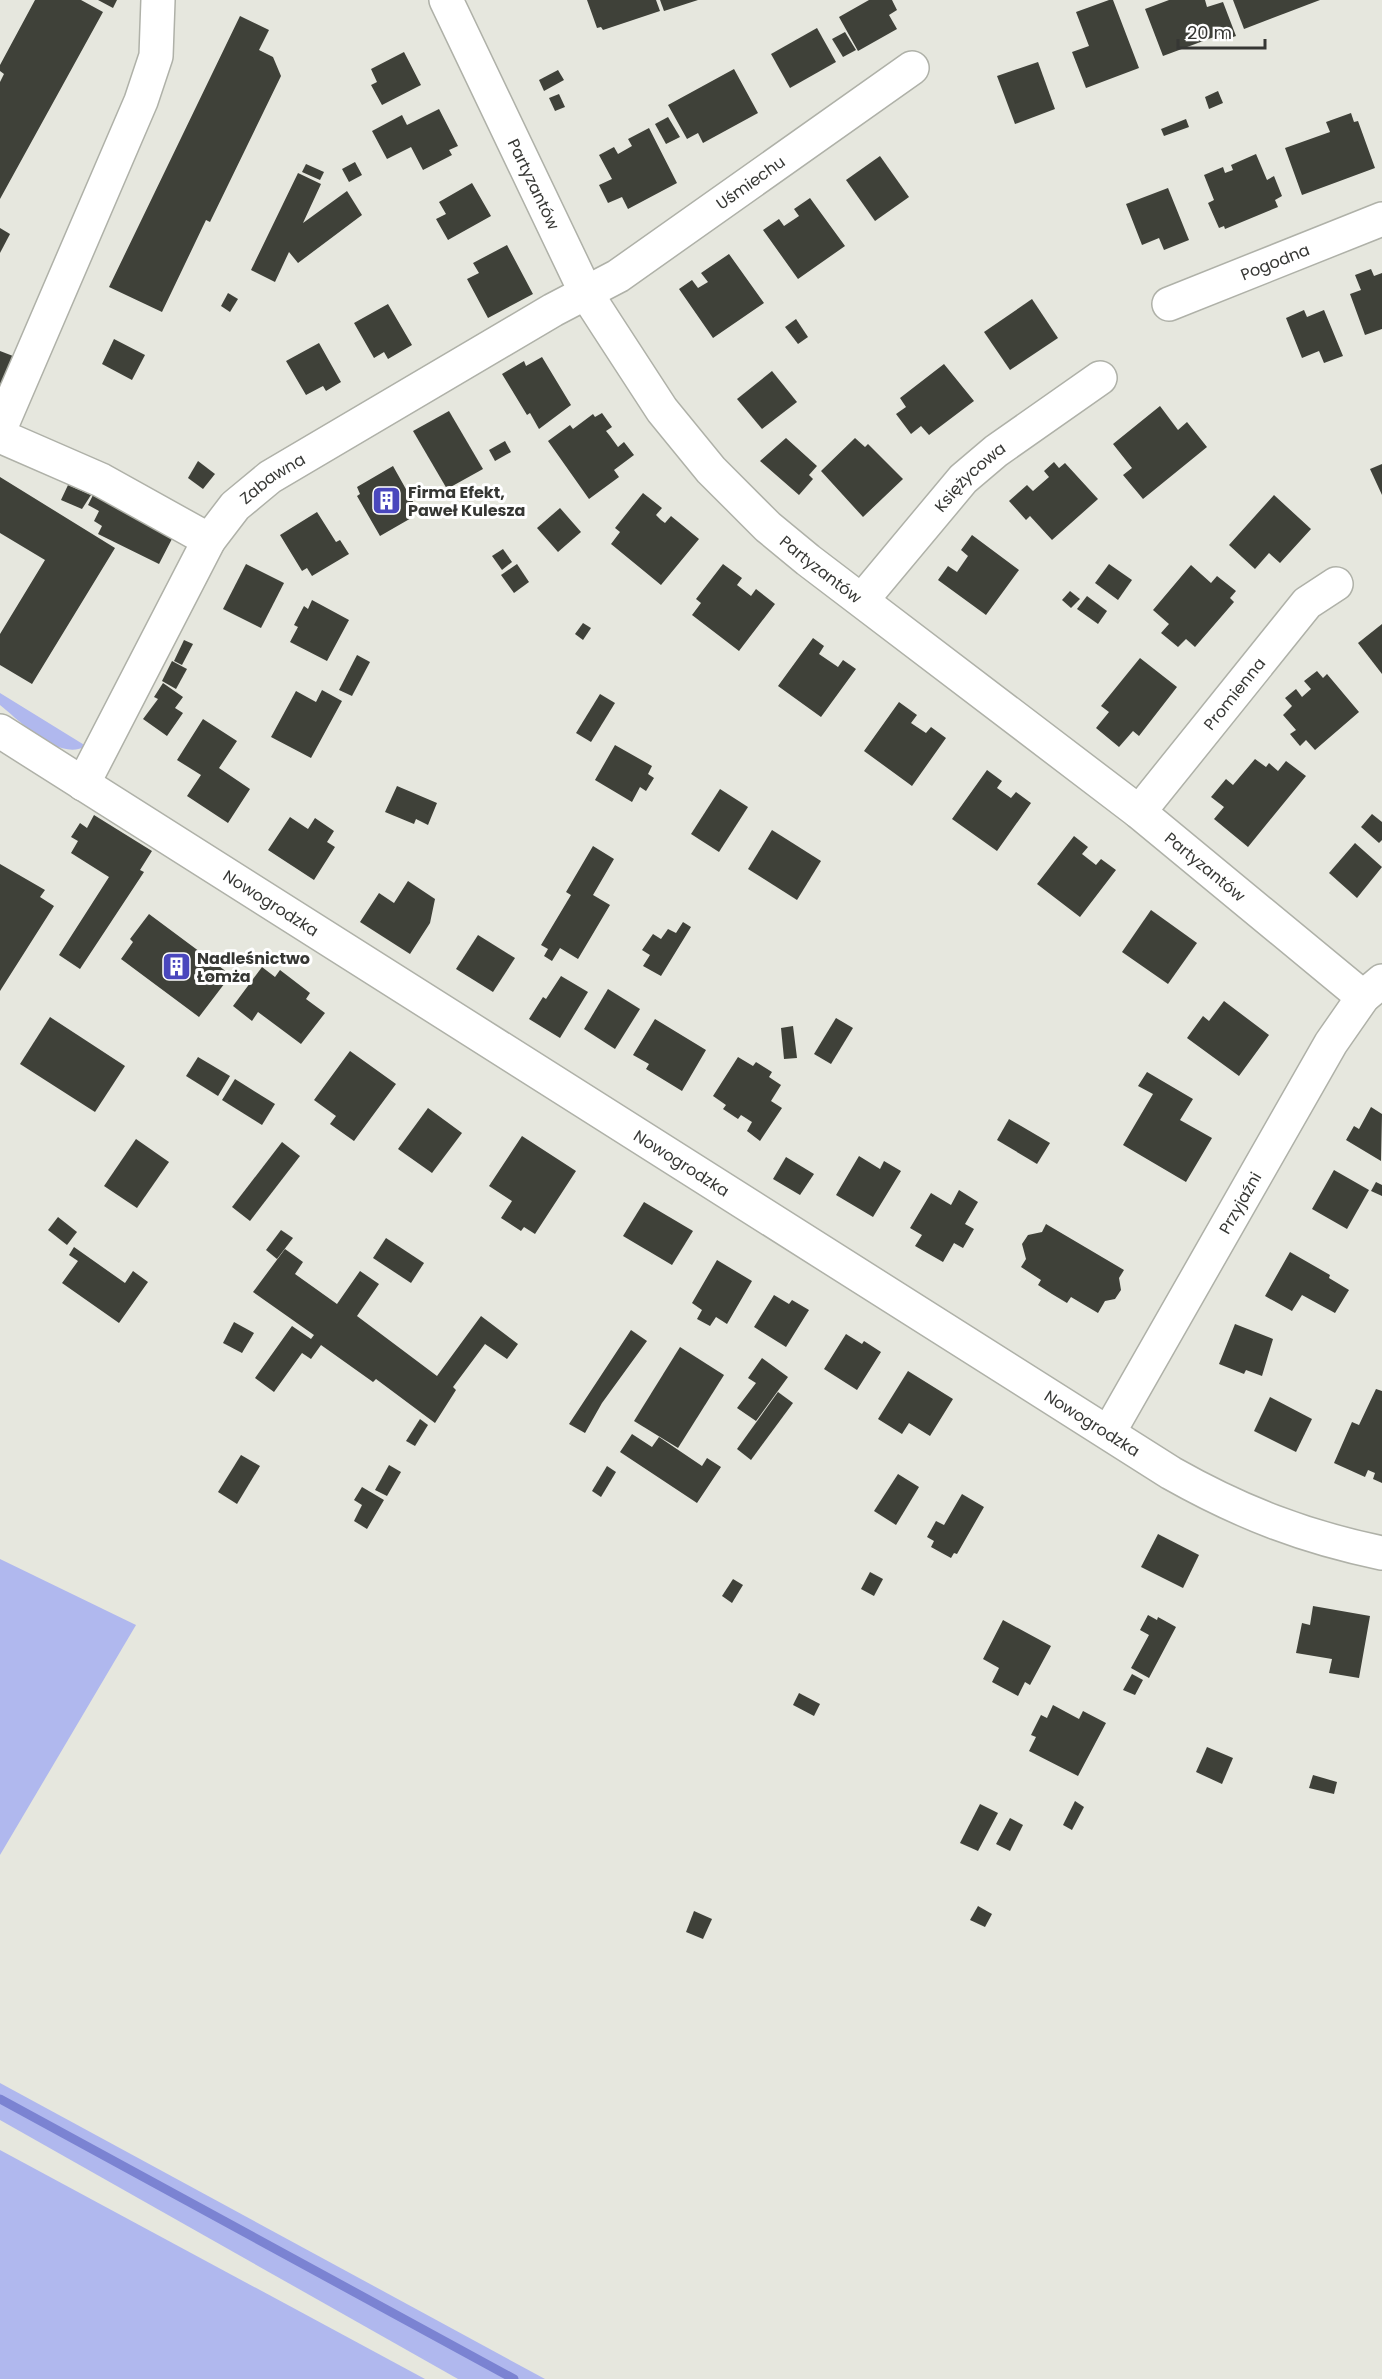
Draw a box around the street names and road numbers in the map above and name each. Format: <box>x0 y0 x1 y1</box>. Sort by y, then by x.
street label: Partyzantów <box>502 135 566 233</box>
street label: Uśmiechu <box>711 150 790 215</box>
street label: Pogodna <box>1237 238 1313 286</box>
street label: Księżycowa <box>929 436 1010 517</box>
street label: Zabawna <box>235 447 309 509</box>
street label: Partyzantów <box>775 530 867 609</box>
street label: Promienna <box>1198 652 1270 735</box>
street label: Partyzantów <box>1160 826 1250 907</box>
street label: Nowogrodzka <box>219 864 323 942</box>
street label: Nowogrodzka <box>629 1124 734 1202</box>
street label: Przyjaźni <box>1213 1168 1267 1238</box>
street label: Nowogrodzka <box>1040 1384 1144 1462</box>

